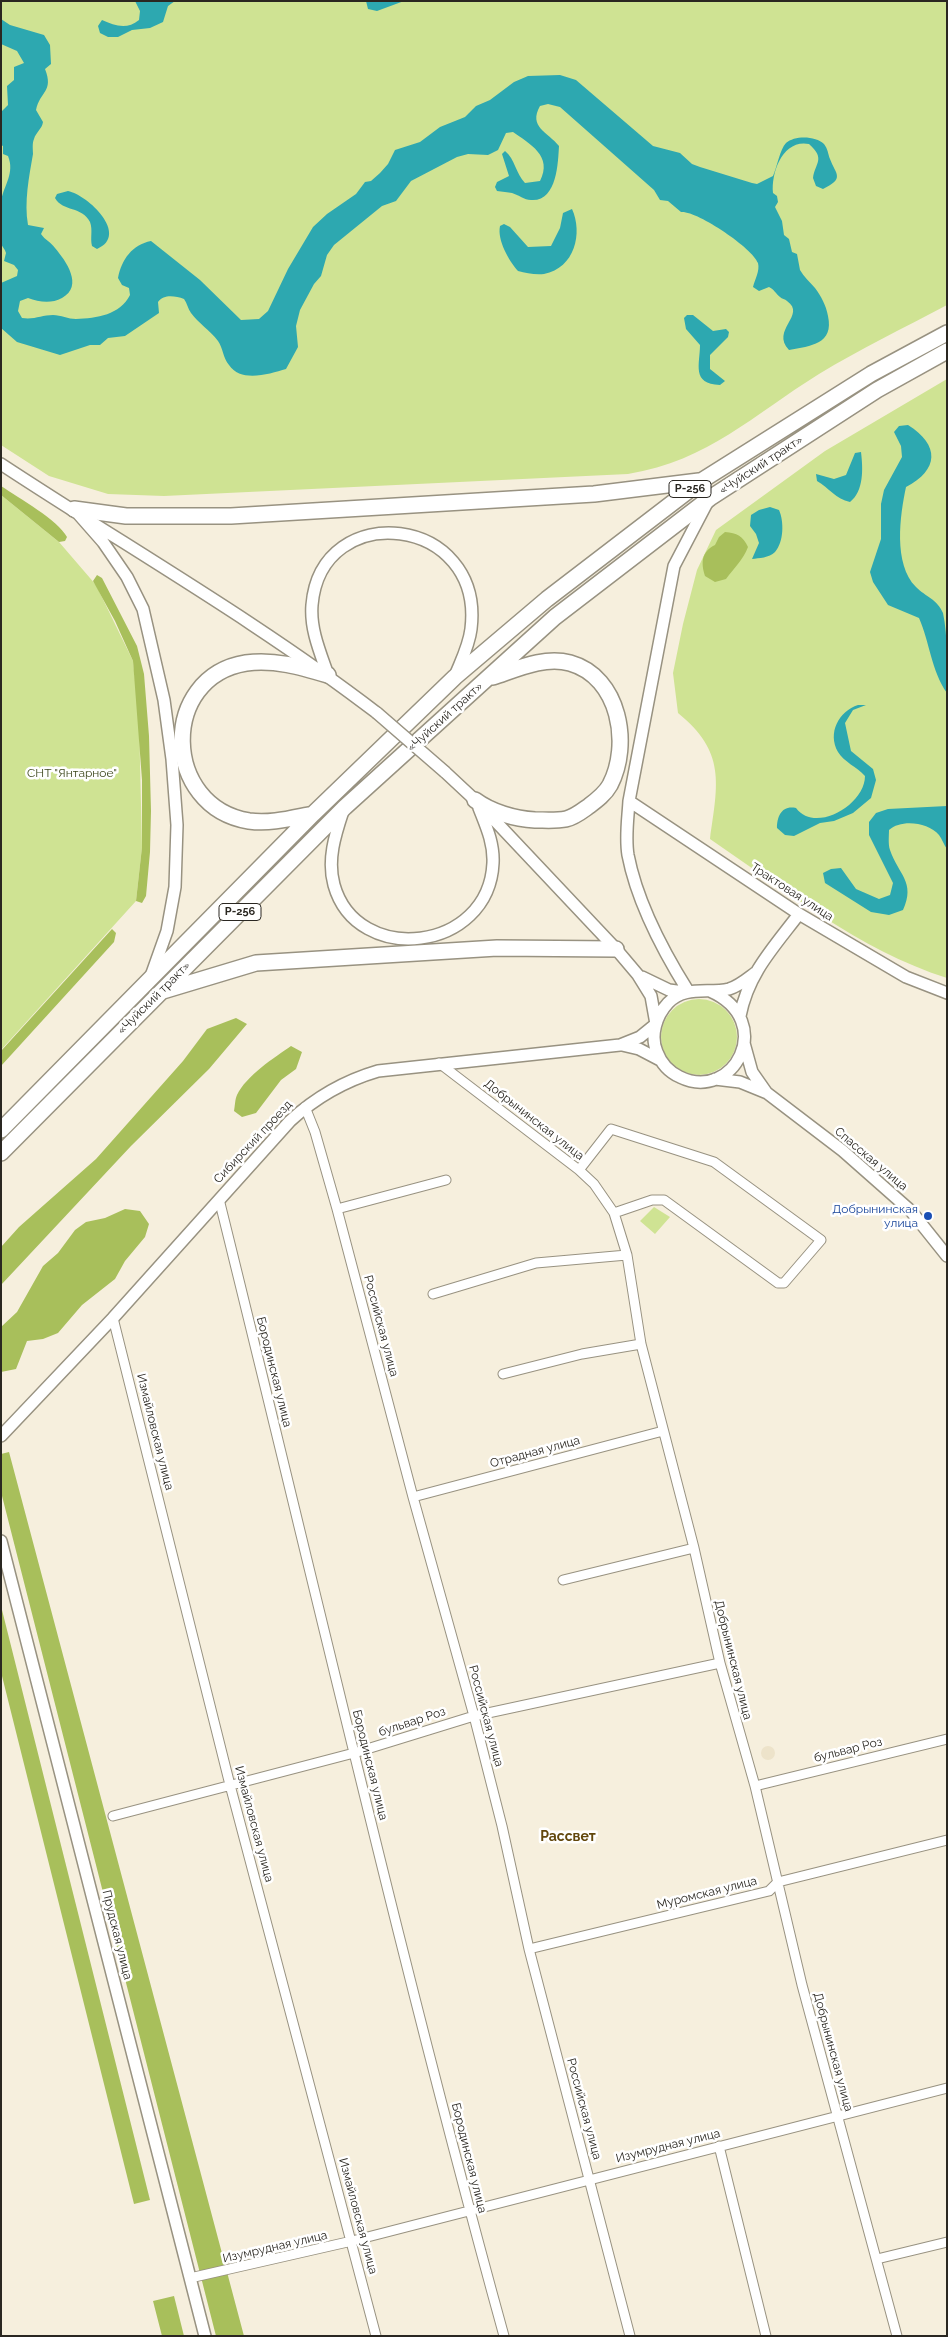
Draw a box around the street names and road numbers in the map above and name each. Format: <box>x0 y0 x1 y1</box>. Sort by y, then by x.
street label: «Чуйский тракт» <box>716 433 806 497</box>
road number: Р-256 <box>669 480 711 498</box>
street label: «Чуйский тракт» <box>404 679 486 755</box>
street label: Трактовая улица <box>748 860 836 924</box>
road number: Р-256 <box>219 904 261 920</box>
street label: «Чуйский тракт» <box>115 959 193 1037</box>
street label: Добрынинская улица <box>481 1077 587 1163</box>
street label: Сибирский проезд <box>211 1098 295 1186</box>
street label: Спасская улица <box>832 1124 910 1194</box>
street label: Российская улица <box>361 1274 401 1378</box>
street label: Бородинская улица <box>253 1315 295 1429</box>
street label: Измайловская улица <box>134 1372 176 1492</box>
street label: Отрадная улица <box>489 1433 581 1471</box>
street label: Добрынинская улица <box>711 1599 755 1721</box>
street label: Российская улица <box>466 1664 506 1768</box>
street label: бульвар Роз <box>377 1704 447 1740</box>
street label: Бородинская улица <box>349 1708 391 1822</box>
street label: бульвар Роз <box>812 1735 884 1765</box>
street label: Измайловская улица <box>232 1764 276 1884</box>
street label: Муромская улица <box>656 1874 758 1912</box>
street label: Прудская улица <box>99 1889 135 1981</box>
street label: Добрынинская улица <box>810 1991 856 2113</box>
street label: Российская улица <box>564 2057 604 2161</box>
street label: Бородинская улица <box>448 2101 490 2215</box>
street label: Изумрудная улица <box>614 2126 722 2166</box>
street label: Измайловская улица <box>336 2156 380 2276</box>
street label: Изумрудная улица <box>221 2228 329 2266</box>

